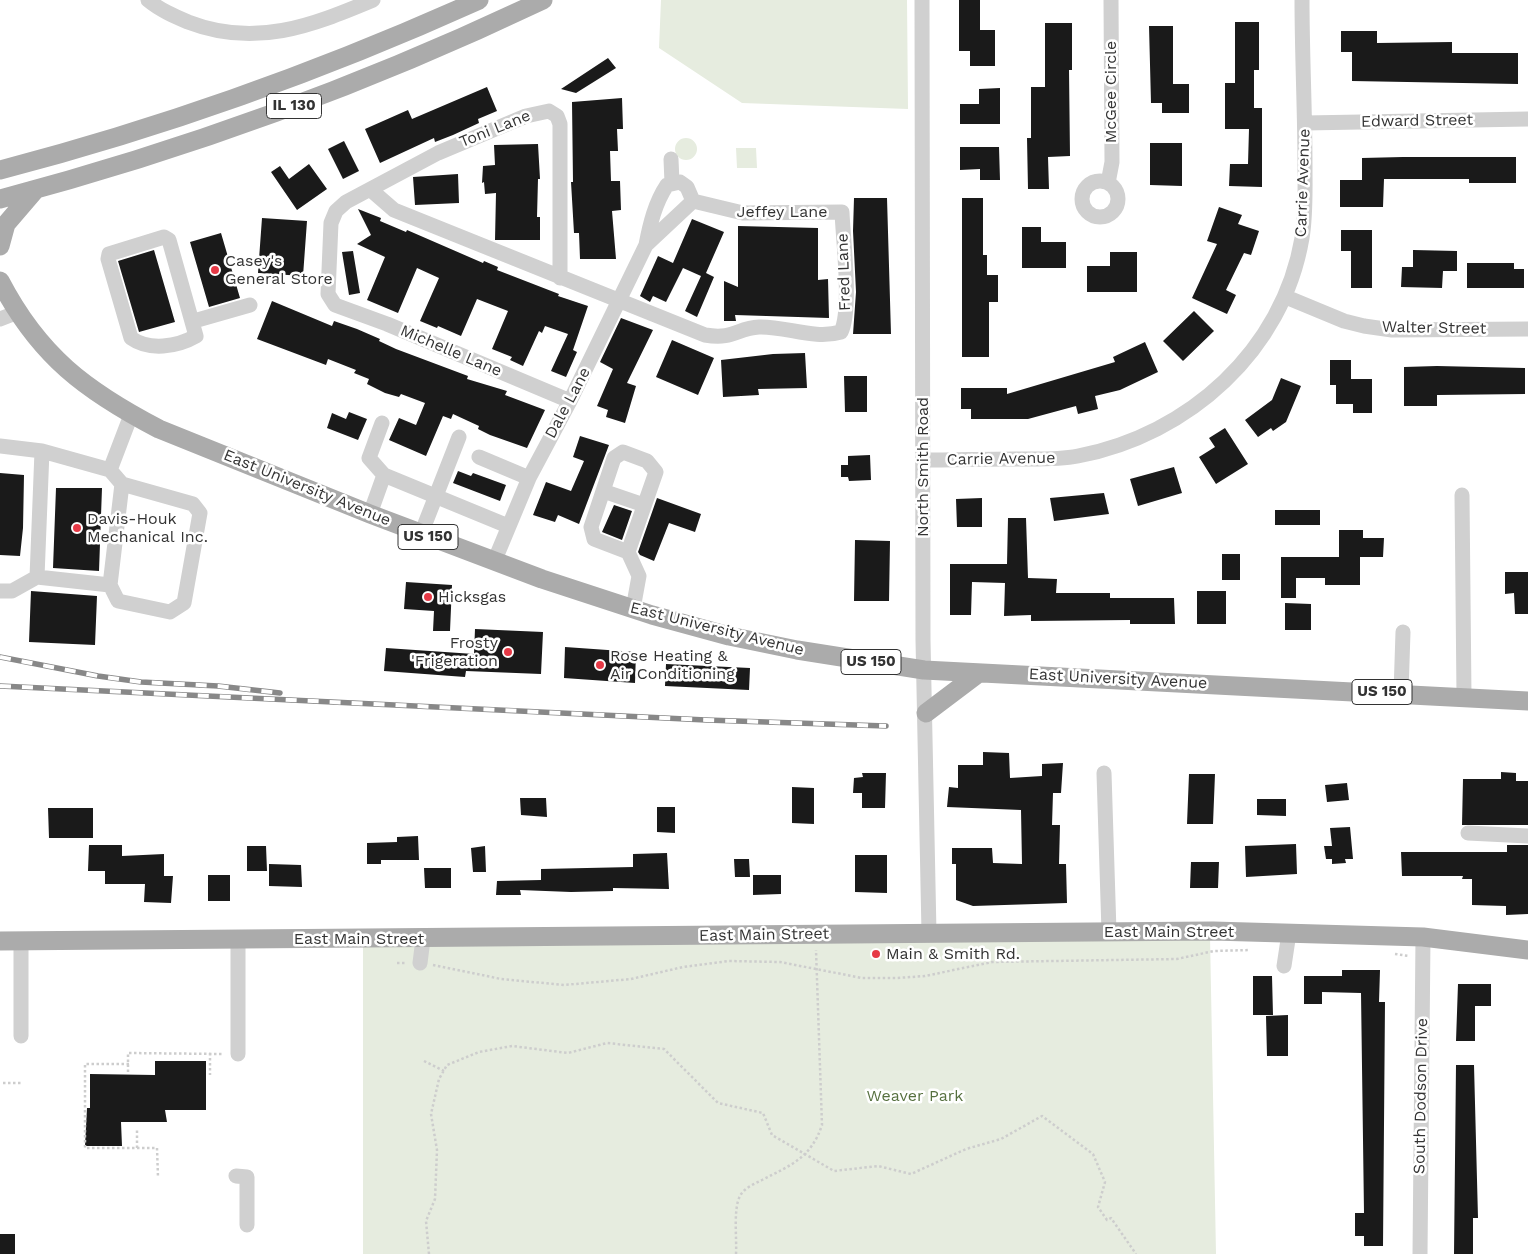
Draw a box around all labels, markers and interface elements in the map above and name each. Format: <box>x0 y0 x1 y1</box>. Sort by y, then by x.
street label: McGee Circle <box>1101 41 1121 143</box>
road number: IL 130 <box>266 94 322 118</box>
street label: Toni Lane <box>457 106 533 152</box>
street label: Edward Street <box>1361 110 1473 132</box>
street label: Carrie Avenue <box>1292 128 1314 238</box>
street label: Jeffey Lane <box>737 202 827 222</box>
street label: Fred Lane <box>833 233 855 311</box>
place label: Casey's General Store <box>225 251 333 289</box>
marker: Casey's General Store <box>209 264 221 276</box>
street label: Walter Street <box>1382 317 1486 339</box>
street label: Michelle Lane <box>397 321 505 381</box>
street label: Dale Lane <box>541 364 595 442</box>
street label: North Smith Road <box>913 397 933 537</box>
street label: East University Avenue <box>221 446 393 530</box>
street label: Carrie Avenue <box>947 448 1055 470</box>
place label: Davis-Houk Mechanical Inc. <box>87 509 208 547</box>
marker: Davis-Houk Mechanical Inc. <box>71 522 83 534</box>
road number: US 150 <box>398 524 458 550</box>
place label: Hicksgas <box>438 587 506 607</box>
marker: Hicksgas <box>422 591 434 603</box>
street label: East University Avenue <box>628 598 806 660</box>
place label: Frosty 'Frigeration <box>411 633 498 671</box>
marker: Frosty 'Frigeration <box>502 646 514 658</box>
place label: Rose Heating & Air Conditioning <box>610 646 735 684</box>
road number: US 150 <box>841 650 901 674</box>
marker: Rose Heating & Air Conditioning <box>594 659 606 671</box>
street label: East University Avenue <box>1028 665 1208 693</box>
road number: US 150 <box>1352 680 1412 704</box>
street label: East Main Street <box>1104 922 1234 942</box>
street label: East Main Street <box>699 924 829 946</box>
street label: East Main Street <box>294 929 424 949</box>
place label: Main & Smith Rd. <box>886 944 1020 964</box>
marker: Main & Smith Rd. <box>870 948 882 960</box>
street label: South Dodson Drive <box>1410 1018 1432 1174</box>
park label: Weaver Park <box>867 1086 963 1106</box>

